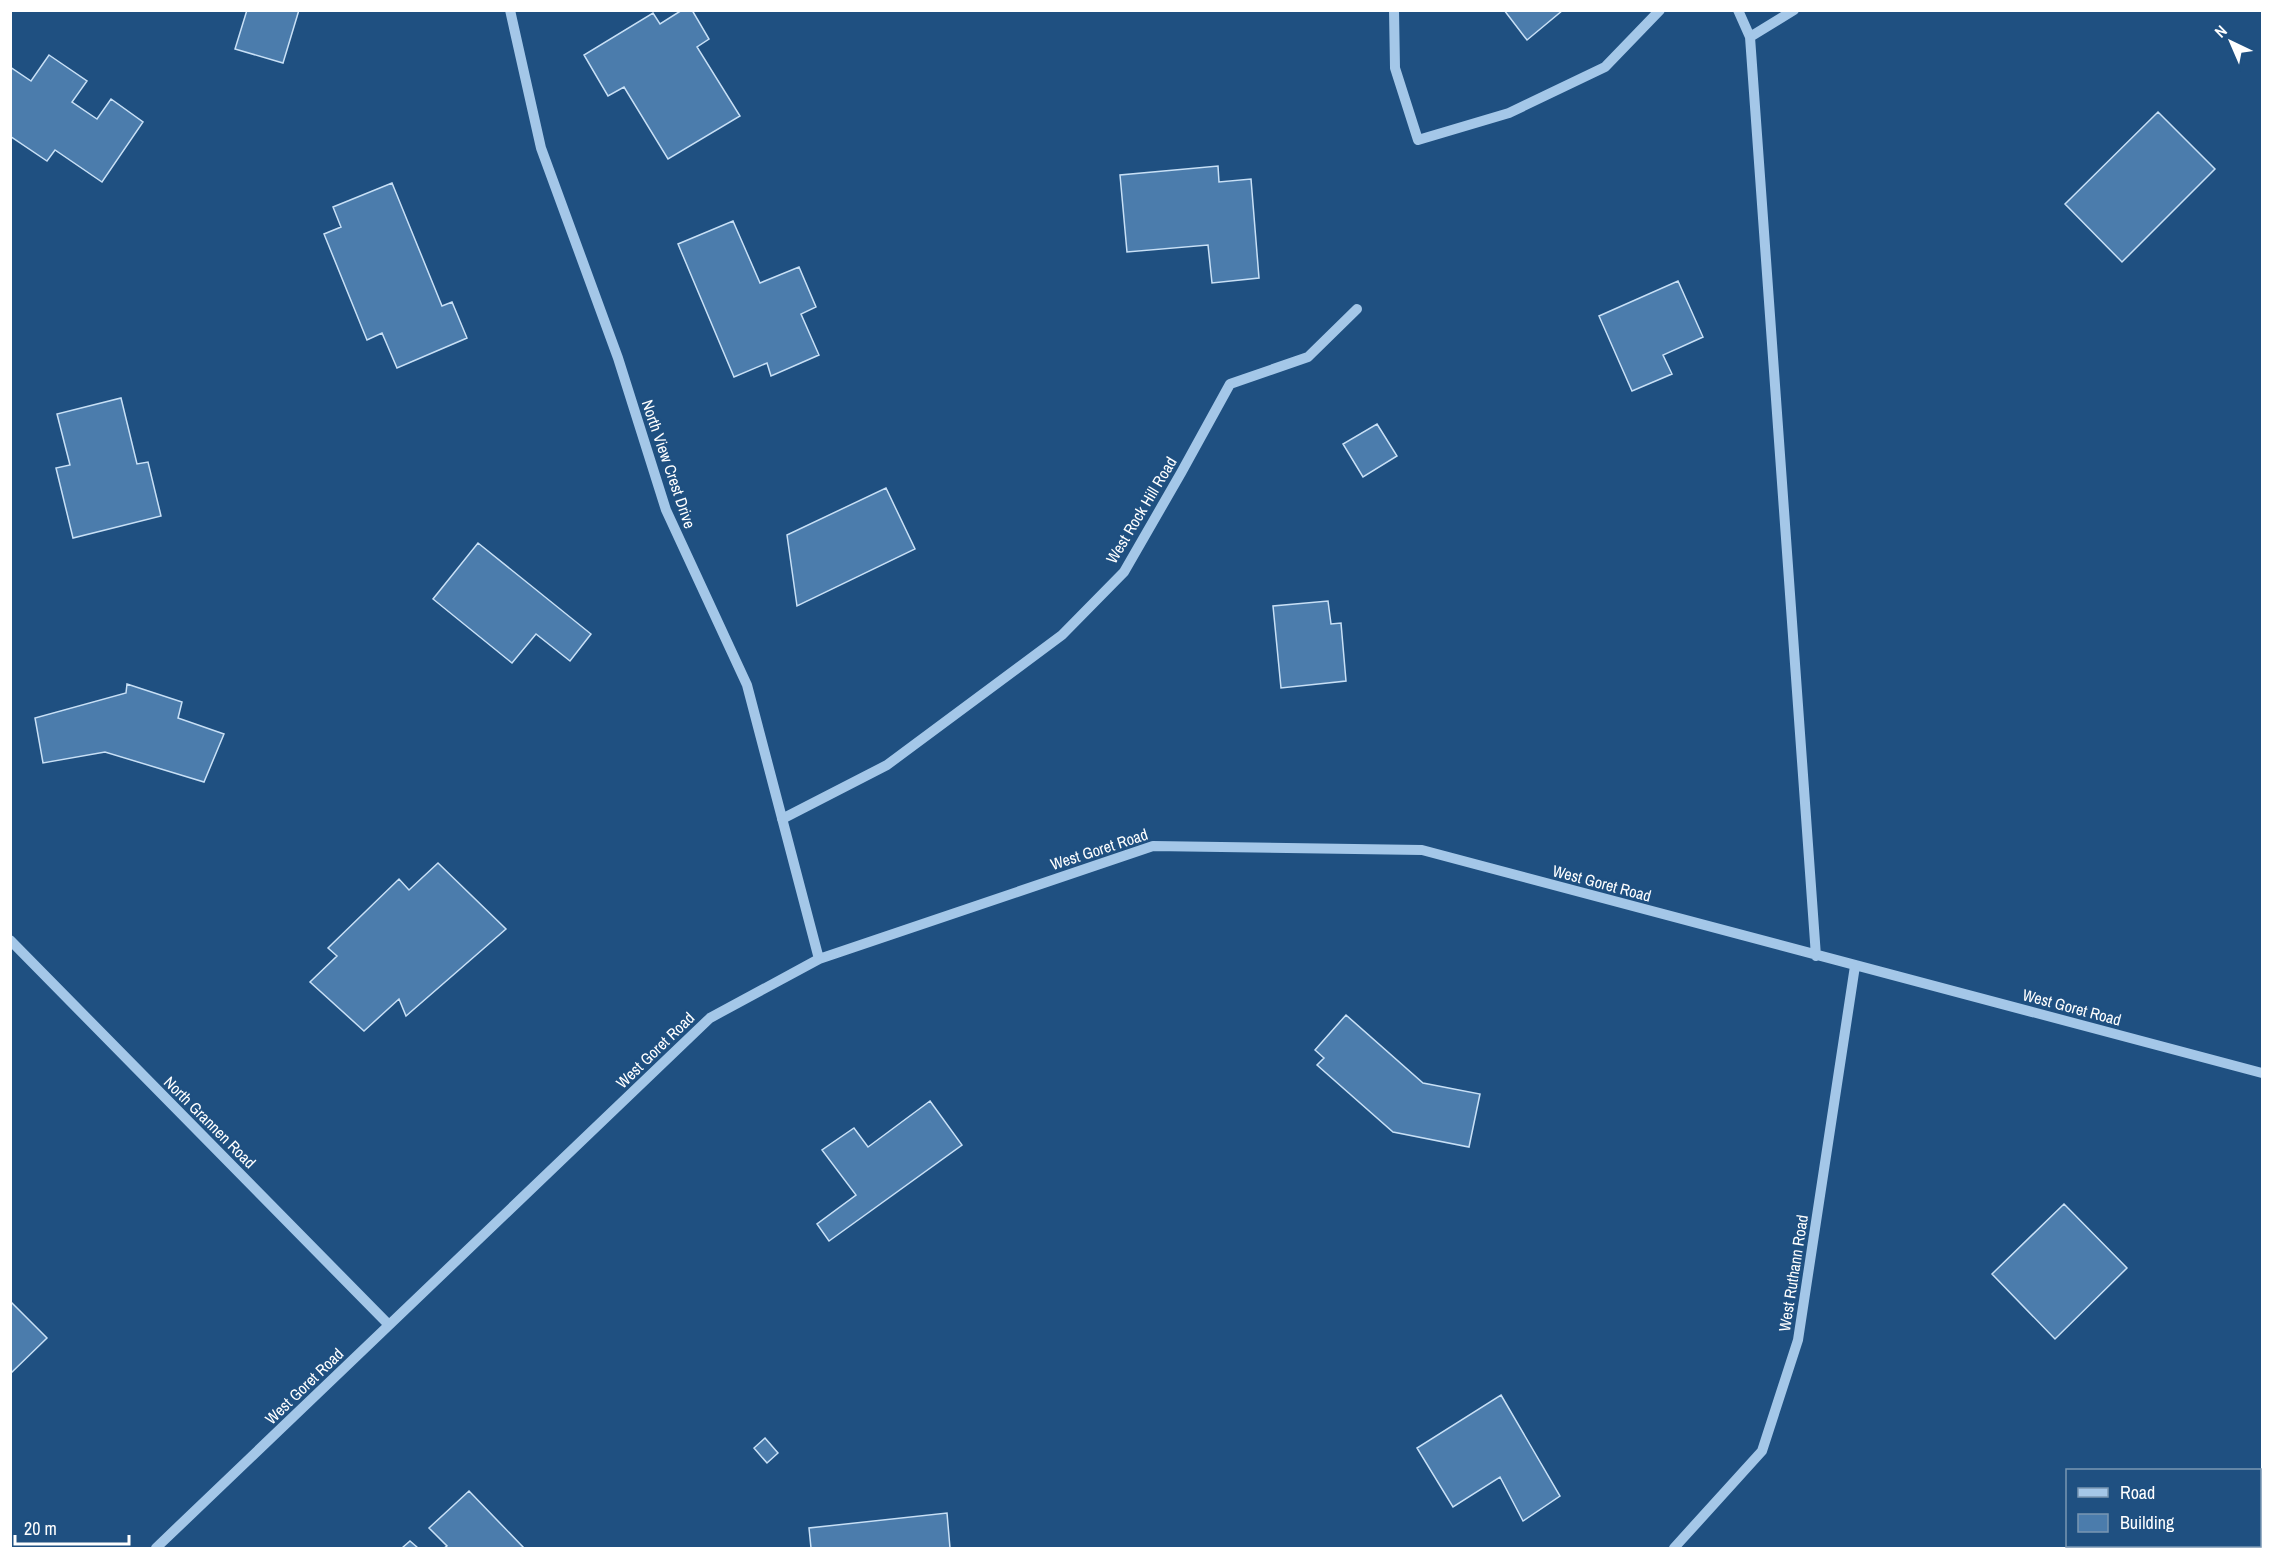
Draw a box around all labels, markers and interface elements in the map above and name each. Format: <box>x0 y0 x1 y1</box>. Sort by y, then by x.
north arrow <box>2201 12 2261 72</box>
text: N <box>2210 20 2232 42</box>
street label: North View Crest Drive <box>637 397 701 531</box>
street label: West Rock Hill Road <box>1100 453 1182 567</box>
street label: West Goret Road <box>1048 823 1150 875</box>
street label: West Goret Road <box>1550 859 1654 907</box>
street label: West Goret Road <box>2020 983 2124 1031</box>
street label: West Goret Road <box>611 1007 699 1093</box>
street label: North Grannen Road <box>159 1071 261 1173</box>
street label: West Ruthann Road <box>1773 1213 1813 1333</box>
street label: West Goret Road <box>260 1343 348 1429</box>
legend <box>2066 1469 2261 1547</box>
text: Road <box>2120 1480 2155 1505</box>
scale bar <box>15 1508 129 1546</box>
text: Building <box>2120 1510 2175 1535</box>
text: 20 m <box>24 1516 57 1541</box>

